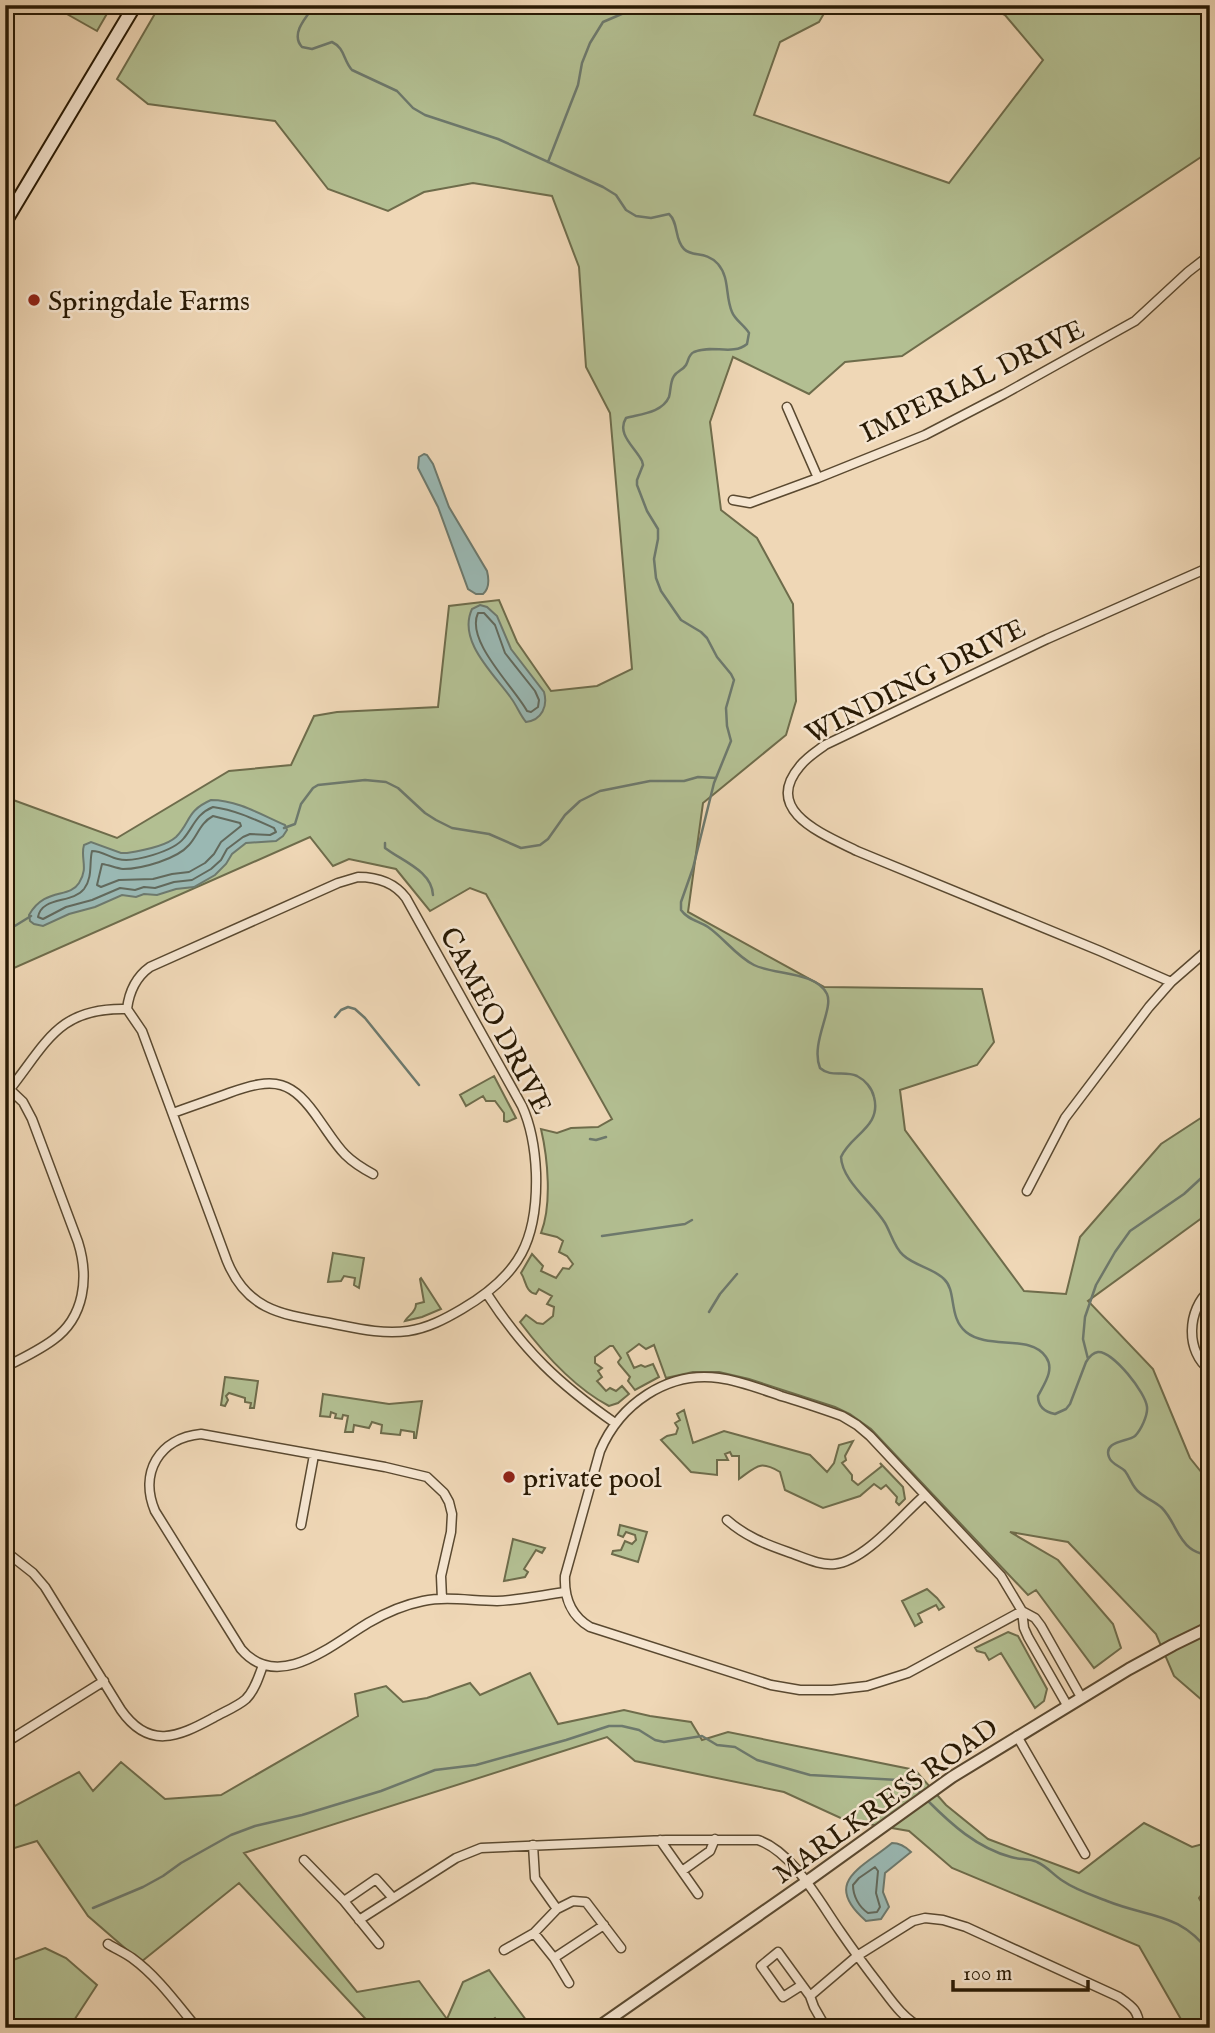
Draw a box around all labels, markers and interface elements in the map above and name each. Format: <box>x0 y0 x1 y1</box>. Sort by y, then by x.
place label: Springdale Farms <box>48 285 250 320</box>
marker: Springdale Farms <box>26 292 42 308</box>
street label: IMPERIAL DRIVE <box>855 313 1091 452</box>
street label: WINDING DRIVE <box>800 612 1032 753</box>
street label: CAMEO DRIVE <box>431 922 559 1121</box>
place label: private pool <box>523 1462 662 1497</box>
marker: private pool <box>501 1469 517 1485</box>
street label: MARLKRESS ROAD <box>767 1711 1006 1893</box>
scale bar <box>953 1949 1087 1993</box>
text: 100 m <box>963 1961 1012 1988</box>

